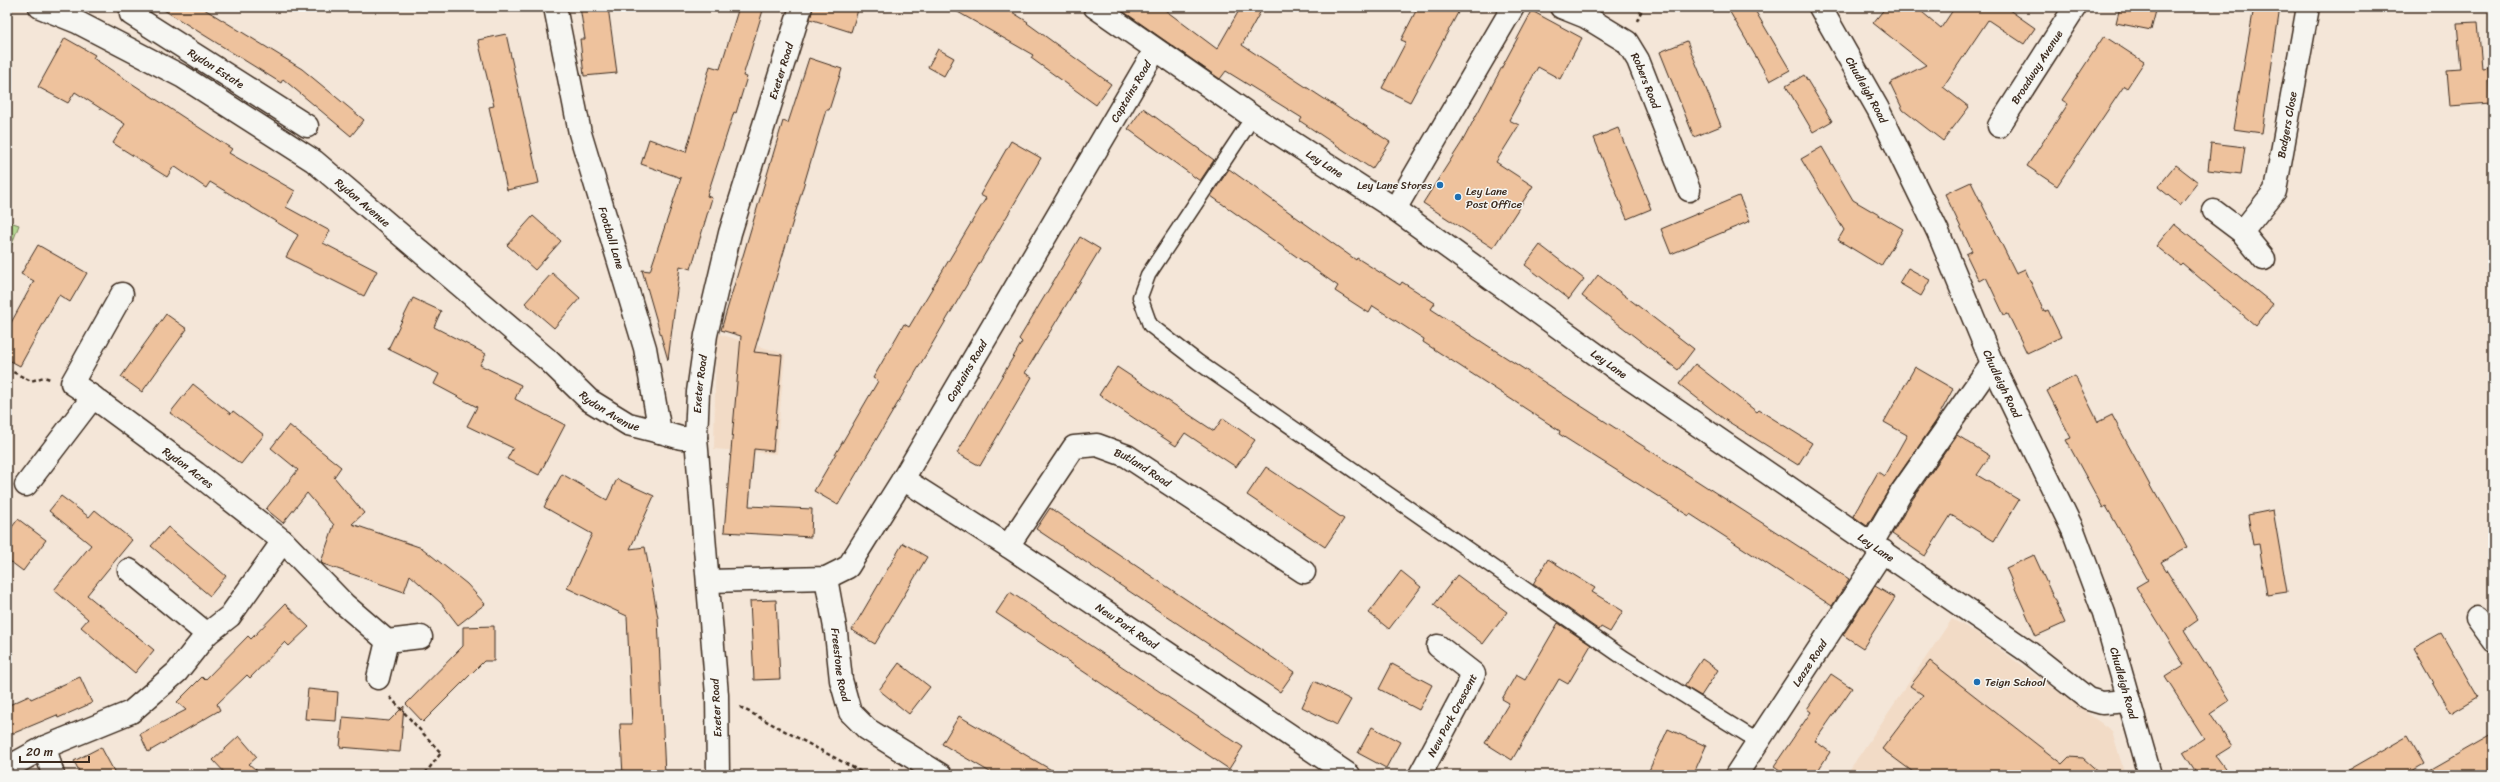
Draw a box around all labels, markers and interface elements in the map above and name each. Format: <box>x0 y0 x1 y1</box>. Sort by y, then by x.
street label: Broadway Avenue <box>2006 26 2068 108</box>
street label: Exeter Road <box>763 39 800 102</box>
street label: Rydon Estate <box>184 43 249 94</box>
street label: Robers Road <box>1625 49 1666 113</box>
street label: Chudleigh Road <box>1840 53 1893 128</box>
street label: Captains Road <box>1105 56 1157 126</box>
street label: Badgers Close <box>2272 89 2303 160</box>
street label: Ley Lane <box>1302 145 1348 183</box>
street label: Rydon Avenue <box>330 174 395 232</box>
place label: Ley Lane Stores <box>1357 176 1433 195</box>
marker: Ley Lane Stores <box>1435 180 1445 190</box>
place label: Ley Lane Post Office <box>1466 182 1522 214</box>
marker: Ley Lane Post Office <box>1453 192 1463 202</box>
street label: Football Lane <box>593 204 630 272</box>
street label: Captains Road <box>941 335 993 406</box>
street label: Ley Lane <box>1587 345 1632 384</box>
street label: Chudleigh Road <box>1977 347 2027 423</box>
street label: Exeter Road <box>688 352 713 414</box>
street label: Rydon Avenue <box>574 386 642 437</box>
street label: Rydon Acres <box>158 442 218 494</box>
street label: Butland Road <box>1111 443 1176 493</box>
street label: Ley Lane <box>1853 528 1899 568</box>
street label: New Park Road <box>1091 598 1163 655</box>
street label: Freestone Road <box>825 626 856 705</box>
street label: Leaze Road <box>1787 635 1833 691</box>
street label: Chudleigh Road <box>2104 645 2143 723</box>
street label: New Park Crescent <box>1422 670 1483 760</box>
place label: Teign School <box>1985 673 2046 692</box>
street label: Exeter Road <box>705 677 728 738</box>
marker: Teign School <box>1972 677 1982 687</box>
scale bar <box>20 738 89 764</box>
text: 20 m <box>26 741 53 763</box>

